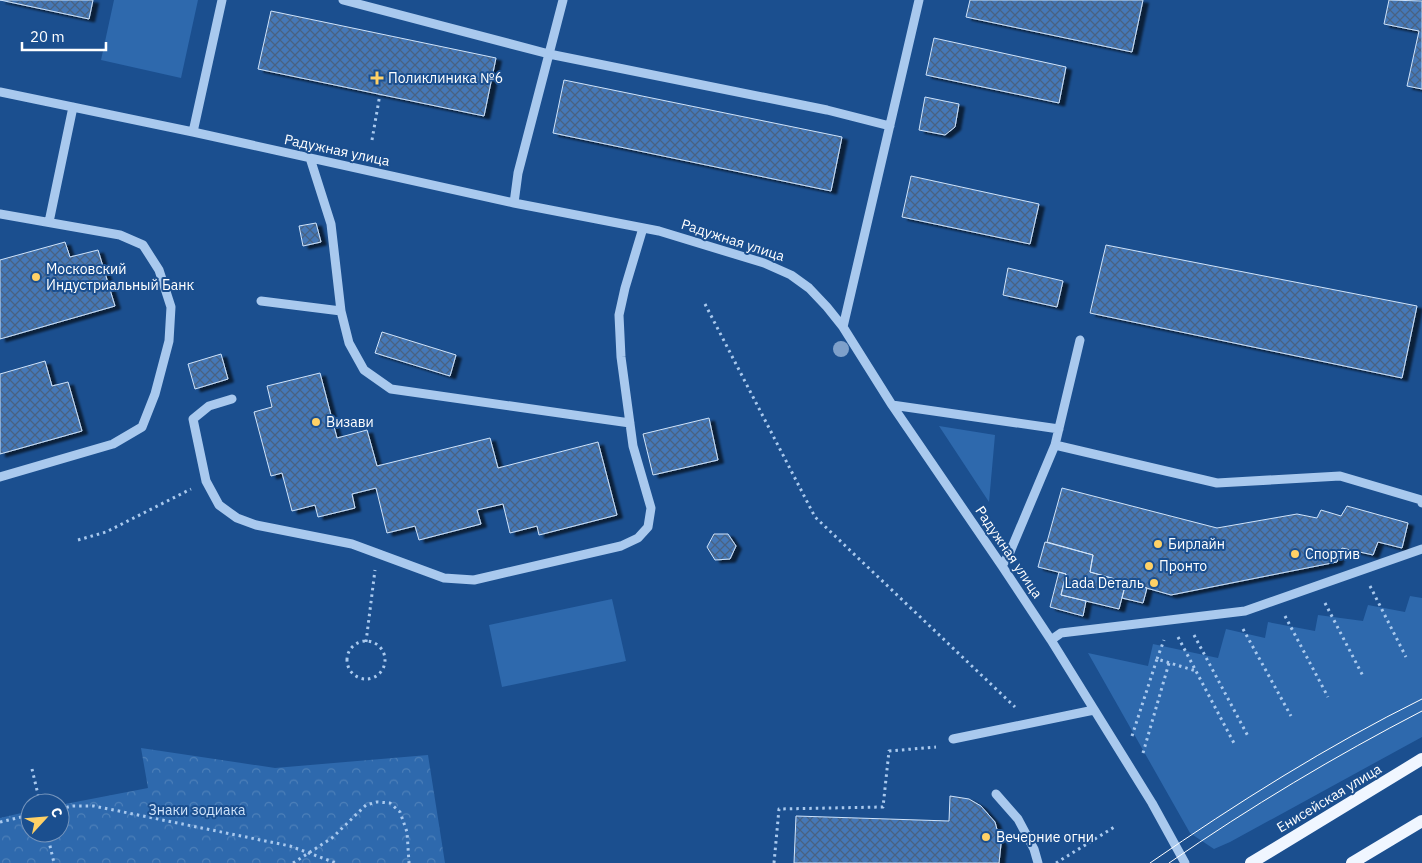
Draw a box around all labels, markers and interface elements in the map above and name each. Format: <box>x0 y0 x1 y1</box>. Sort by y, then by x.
scale bar <box>22 20 106 52</box>
text: 20 m <box>30 27 65 46</box>
place label: Поликлиника №6 <box>388 69 503 87</box>
marker: Поликлиника №6 <box>370 71 384 85</box>
street label: Радужная улица <box>283 130 392 170</box>
street label: Радужная улица <box>679 215 787 265</box>
place label: Московский Индустриальный Банк <box>46 260 195 294</box>
marker: Московский Индустриальный Банк <box>30 271 42 283</box>
place label: Визави <box>326 413 374 431</box>
marker: Визави <box>310 416 322 428</box>
street label: Радужная улица <box>971 502 1047 602</box>
place label: Бирлайн <box>1168 535 1225 553</box>
marker: Бирлайн <box>1152 538 1164 550</box>
place label: Спортив <box>1305 545 1360 563</box>
marker: Спортив <box>1289 548 1301 560</box>
place label: Пронто <box>1159 557 1207 575</box>
marker: Пронто <box>1143 560 1155 572</box>
place label: Lada Dеталь <box>1064 574 1144 592</box>
marker: Lada Dеталь <box>1148 577 1160 589</box>
street label: Енисейская улица <box>1273 759 1385 836</box>
north arrow <box>20 793 70 843</box>
park label: Знаки зодиака <box>148 801 246 819</box>
text: С <box>47 804 67 820</box>
place label: Вечерние огни <box>996 828 1094 846</box>
marker: Вечерние огни <box>980 831 992 843</box>

